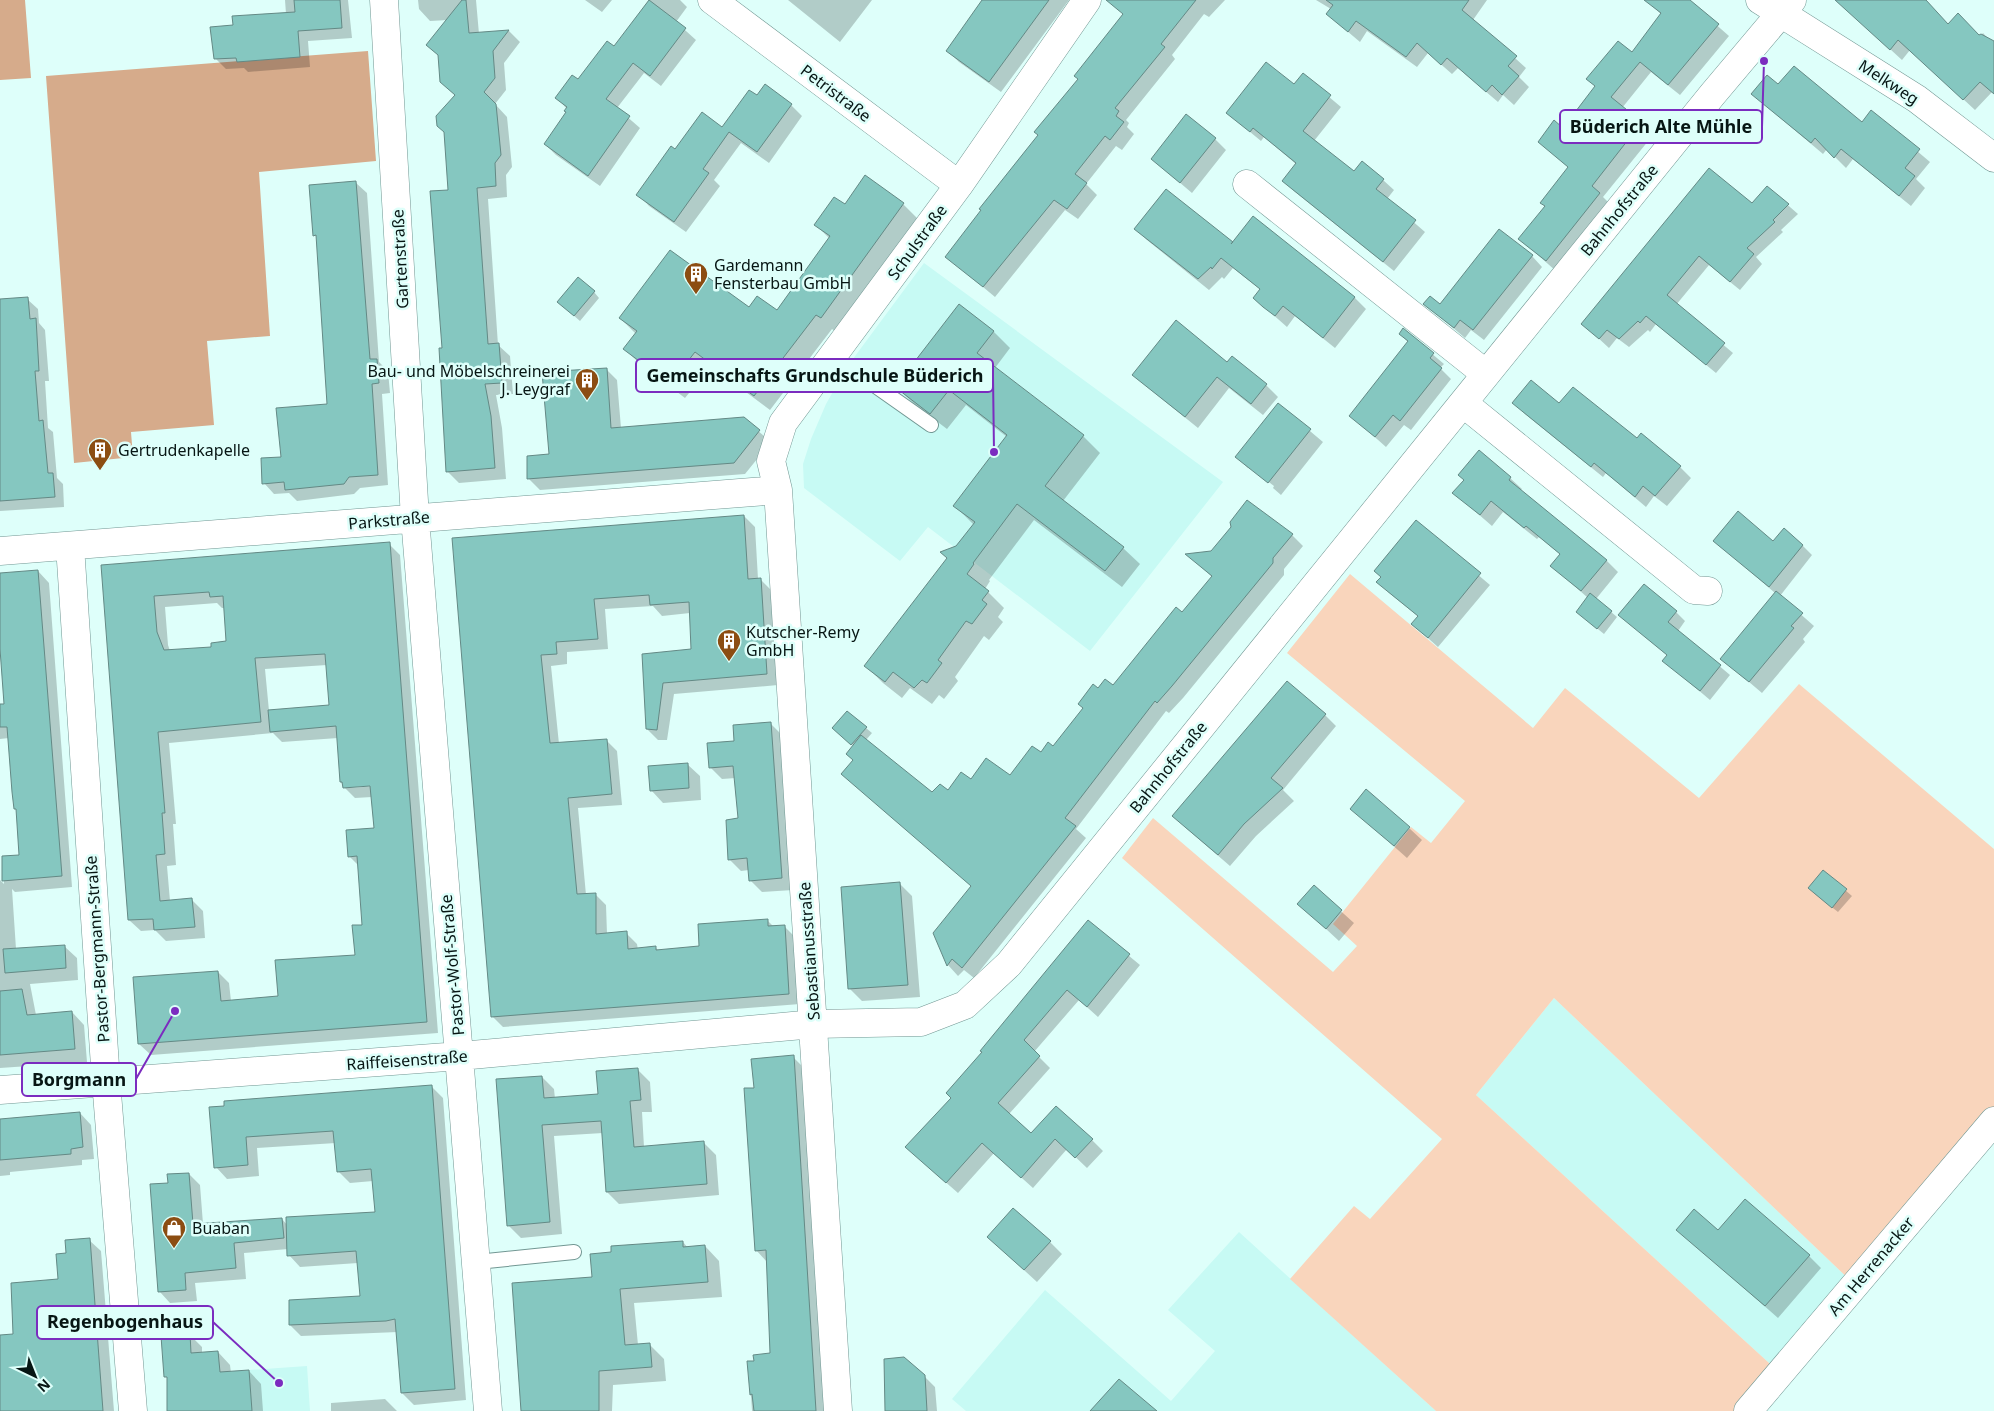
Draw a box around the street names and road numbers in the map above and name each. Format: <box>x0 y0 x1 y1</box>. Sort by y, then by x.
street label: Melkweg <box>1855 54 1923 110</box>
street label: Petristraße <box>796 59 876 127</box>
street label: Bahnhofstraße <box>1575 160 1663 260</box>
street label: Schulstraße <box>882 200 952 284</box>
street label: Gartenstraße <box>386 209 414 309</box>
street label: Parkstraße <box>347 505 431 535</box>
street label: Bahnhofstraße <box>1124 717 1212 817</box>
street label: Pastor-Bergmann-Straße <box>80 855 114 1043</box>
street label: Sebastianusstraße <box>793 881 825 1021</box>
street label: Pastor-Wolf-Straße <box>435 894 469 1036</box>
street label: Raiffeisenstraße <box>346 1045 468 1075</box>
street label: Am Herrenacker <box>1823 1212 1919 1320</box>

